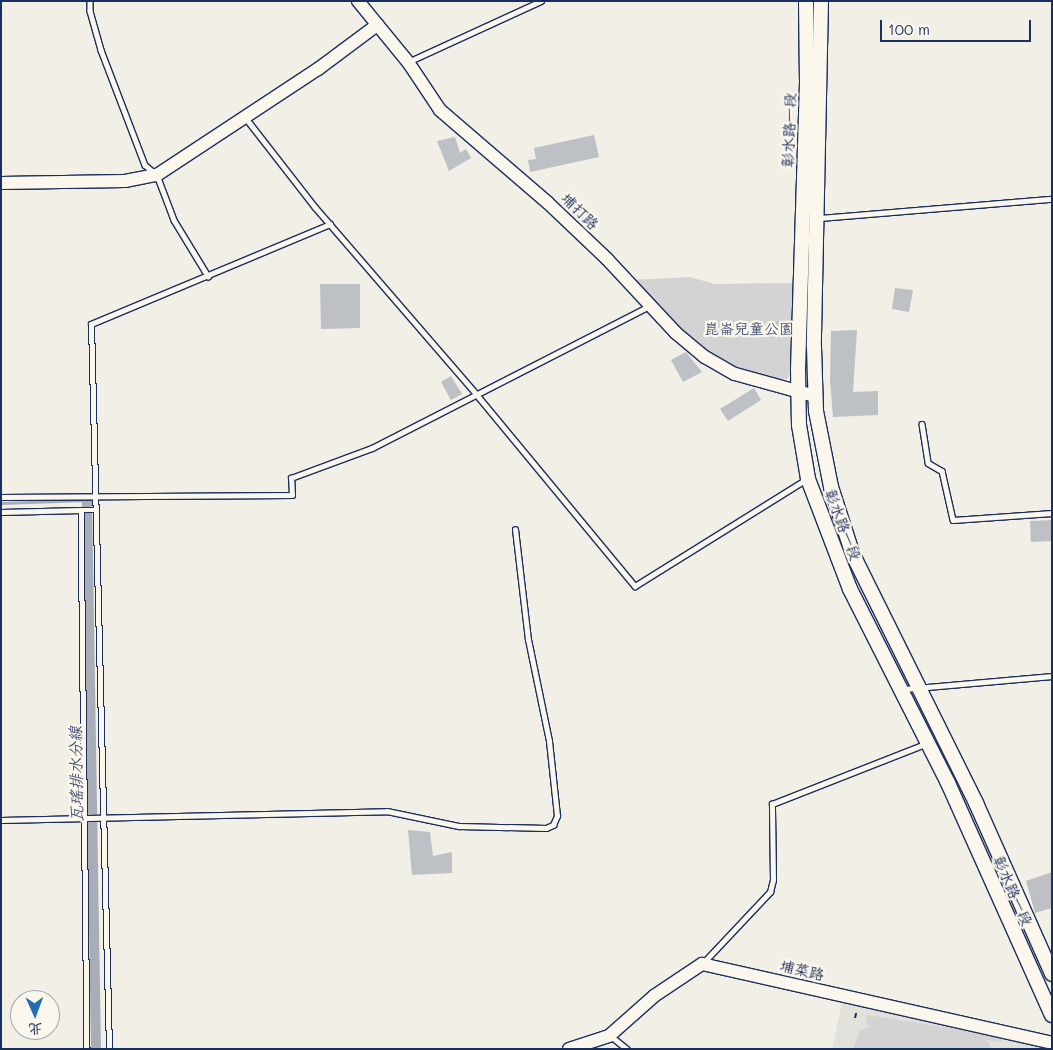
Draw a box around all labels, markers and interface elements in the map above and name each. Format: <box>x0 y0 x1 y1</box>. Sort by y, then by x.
scale bar <box>883 10 1034 42</box>
text: 100 m <box>888 19 930 39</box>
street label: 彰水路一段 <box>779 92 799 168</box>
street label: 埔打路 <box>558 189 602 233</box>
park label: 崑崙兒童公園 <box>704 320 794 338</box>
street label: 彰水路一段 <box>821 487 865 563</box>
water label: 瓦瑤排水分線 <box>66 726 86 822</box>
street label: 彰水路一段 <box>990 853 1036 929</box>
street label: 埔菜路 <box>778 956 826 984</box>
north arrow <box>10 990 60 1040</box>
text: 北 <box>28 1020 43 1039</box>

